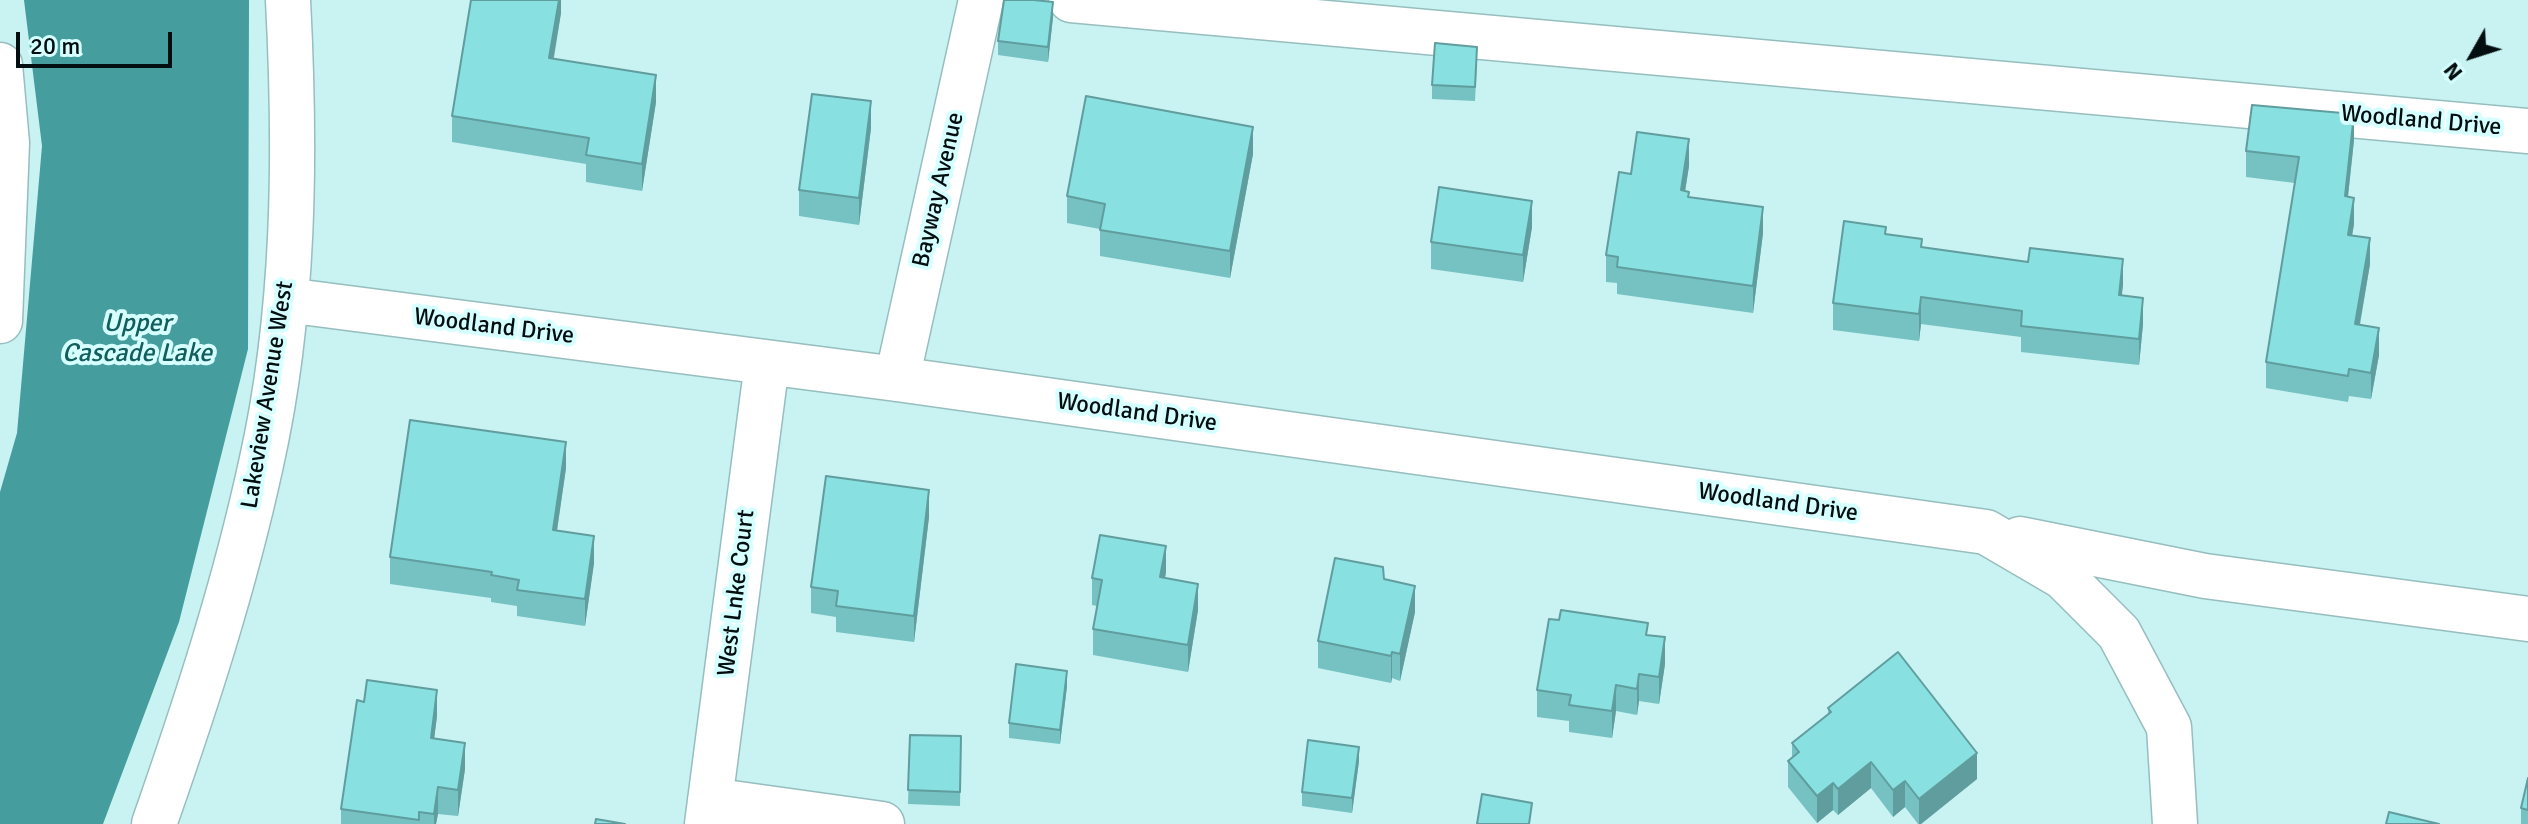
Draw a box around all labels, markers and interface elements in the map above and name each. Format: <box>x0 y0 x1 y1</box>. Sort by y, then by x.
scale bar <box>20 16 176 66</box>
north arrow <box>2432 16 2512 96</box>
text: 20 m <box>30 31 80 61</box>
text: N <box>2438 57 2468 86</box>
street label: Woodland Drive <box>2339 100 2503 142</box>
street label: Bayway Avenue <box>907 110 971 270</box>
street label: Lakeview Avenue West <box>236 279 300 511</box>
street label: Woodland Drive <box>412 303 576 351</box>
water label: Upper Cascade Lake <box>62 308 212 370</box>
street label: Woodland Drive <box>1055 388 1219 438</box>
street label: Woodland Drive <box>1696 478 1860 528</box>
street label: West Lnke Court <box>712 508 762 678</box>

